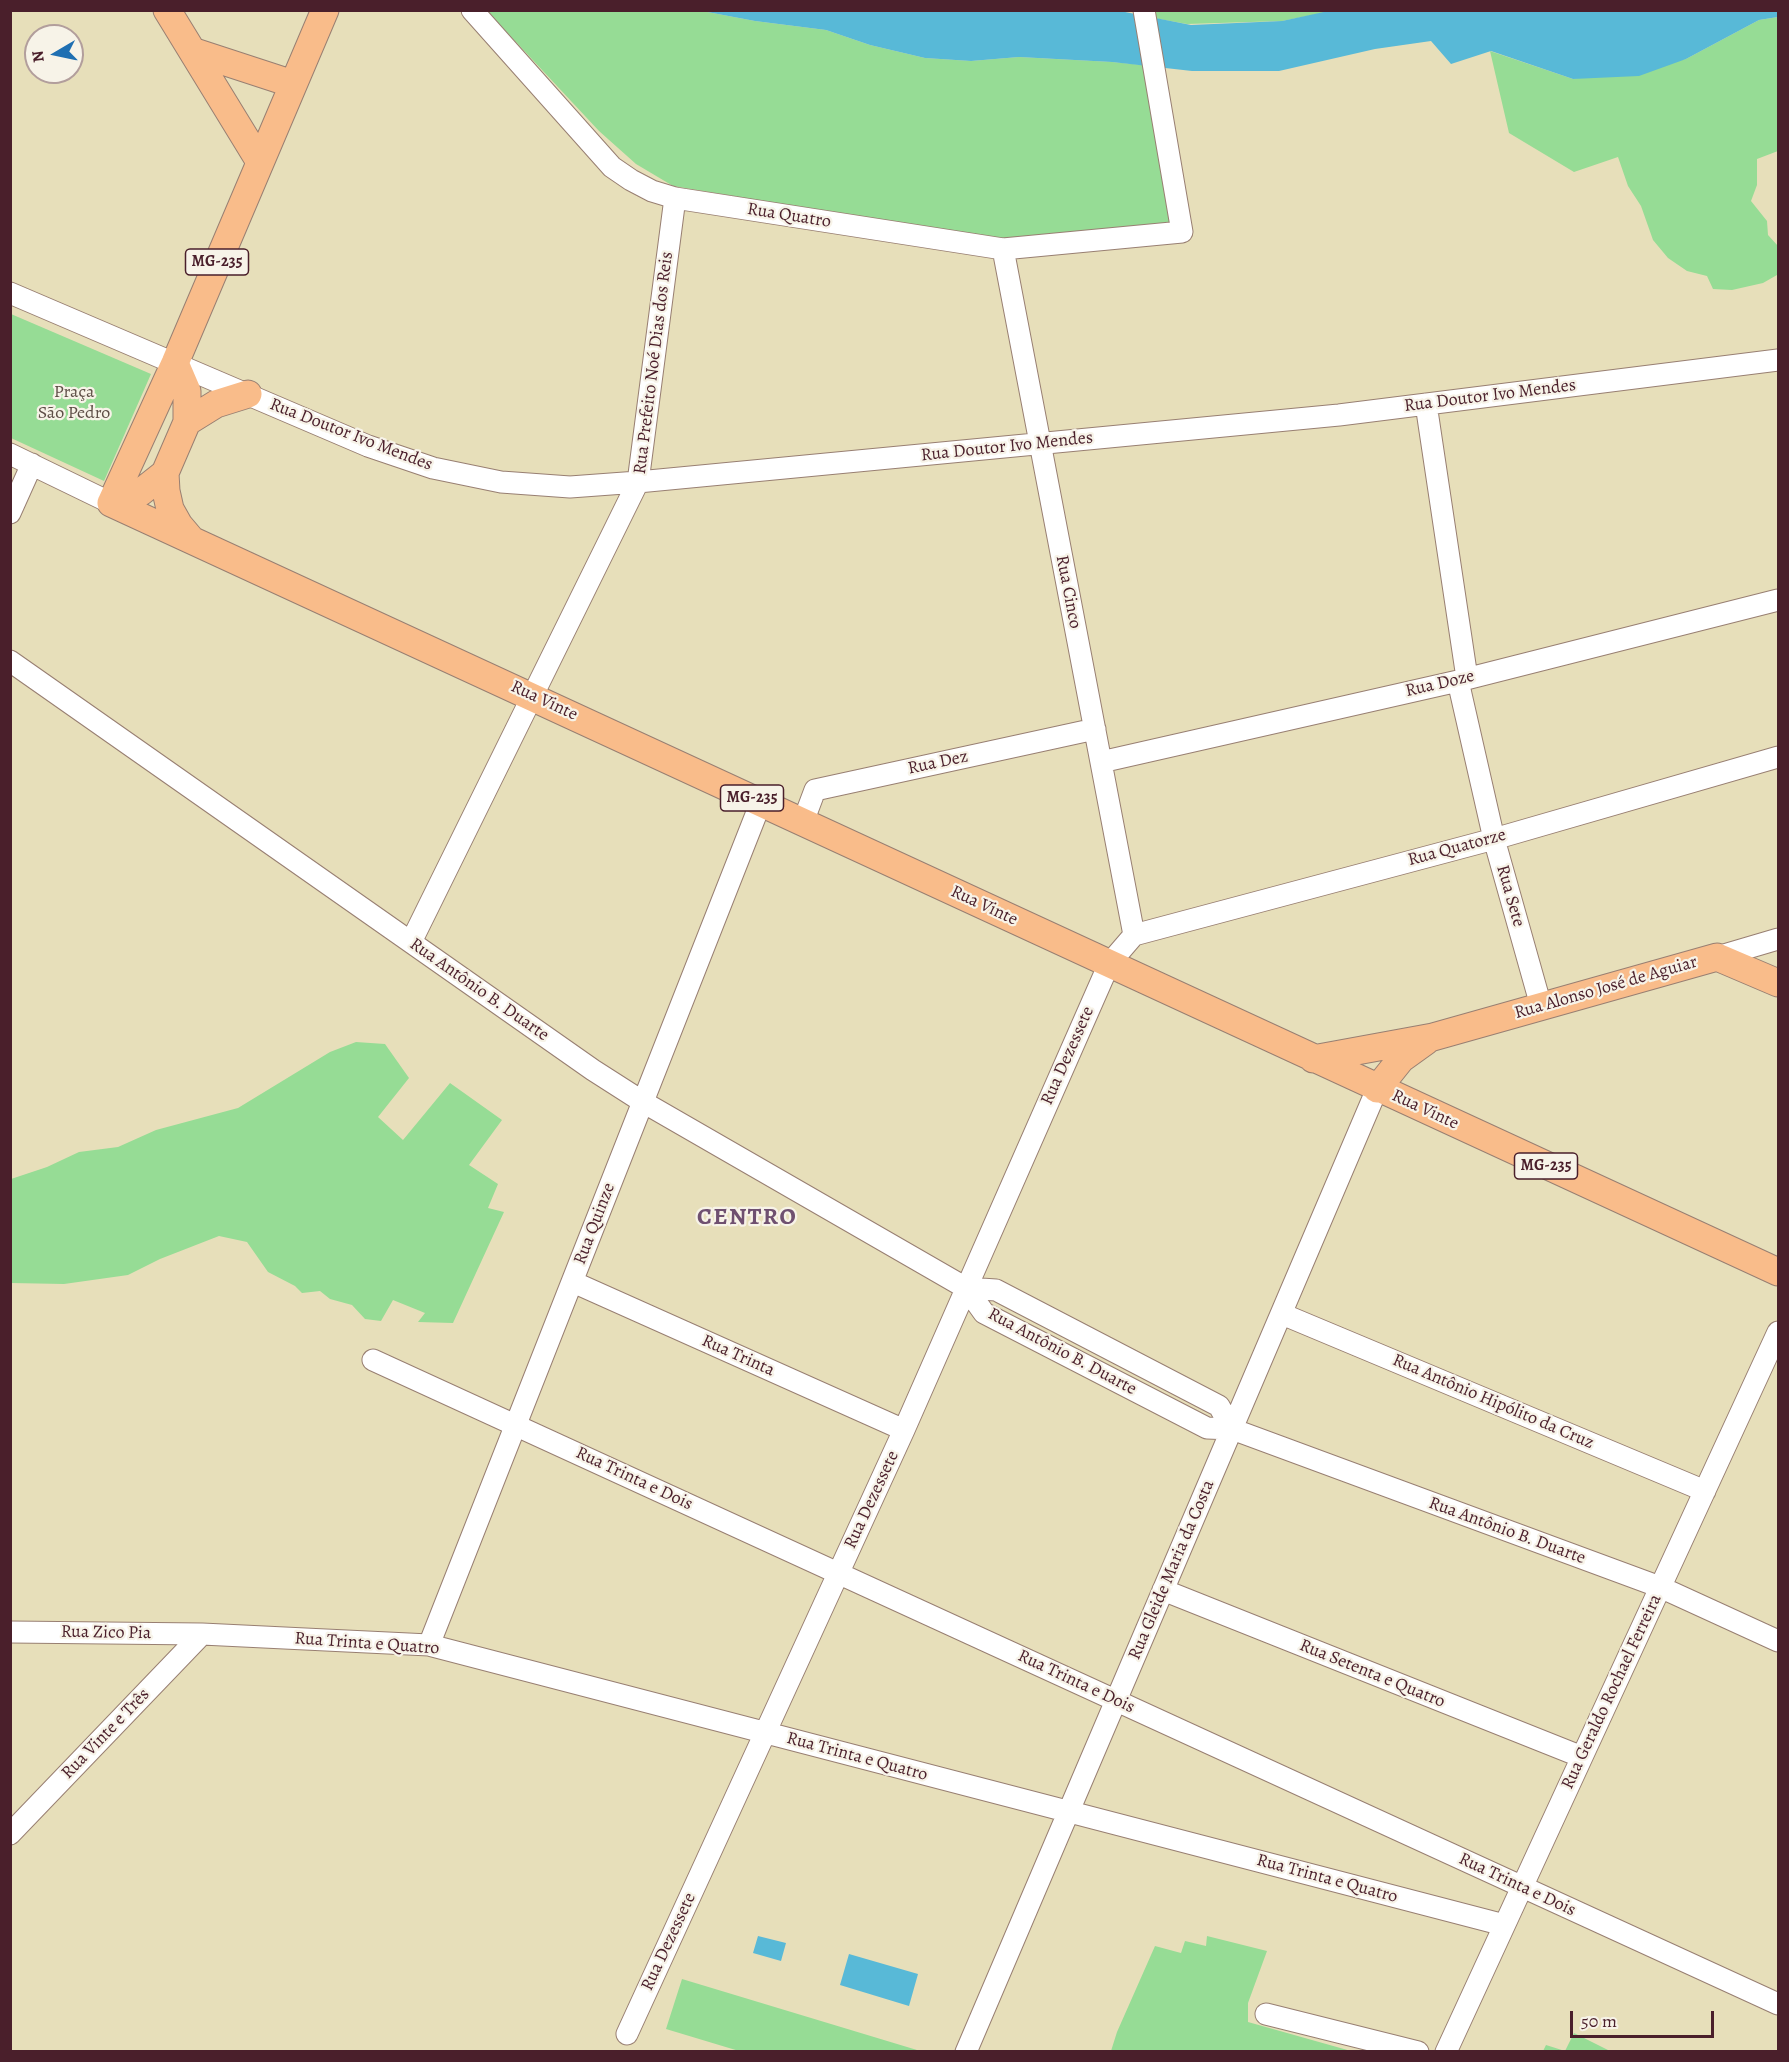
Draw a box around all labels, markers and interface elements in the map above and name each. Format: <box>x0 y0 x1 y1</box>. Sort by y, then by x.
north arrow <box>24 24 84 84</box>
text: N <box>26 49 50 64</box>
street label: Rua Quatro <box>746 199 832 233</box>
road number: MG-235 <box>186 249 248 275</box>
street label: Rua Prefeito Noé Dias dos Reis <box>630 250 678 476</box>
street label: Rua Doutor Ivo Mendes <box>1403 375 1577 417</box>
park label: Praça São Pedro <box>38 382 110 424</box>
street label: Rua Doutor Ivo Mendes <box>266 394 436 476</box>
street label: Rua Doutor Ivo Mendes <box>920 427 1094 467</box>
street label: Rua Cinco <box>1050 553 1086 631</box>
street label: Rua Doze <box>1403 666 1477 702</box>
street label: Rua Vinte <box>507 676 581 726</box>
street label: Rua Dez <box>906 746 970 780</box>
road number: MG-235 <box>720 785 783 811</box>
street label: Rua Quatorze <box>1405 825 1509 871</box>
street label: Rua Sete <box>1491 863 1529 929</box>
street label: Rua Vinte <box>947 881 1021 931</box>
street label: Rua Antônio B. Duarte <box>405 934 553 1046</box>
street label: Rua Alonso José de Aguiar <box>1512 952 1700 1024</box>
street label: Rua Dezessete <box>1037 1003 1099 1109</box>
street label: Rua Vinte <box>1388 1085 1462 1135</box>
road number: MG-235 <box>1514 1153 1578 1179</box>
street label: Rua Quinze <box>570 1180 620 1268</box>
district label: CENTRO <box>697 1204 797 1232</box>
street label: Rua Antônio B. Duarte <box>984 1304 1140 1400</box>
street label: Rua Trinta <box>698 1330 778 1382</box>
street label: Rua Antônio Hipólito da Cruz <box>1389 1350 1597 1454</box>
street label: Rua Trinta e Dois <box>572 1442 696 1516</box>
street label: Rua Dezessete <box>840 1448 904 1552</box>
street label: Rua Gleide Maria da Costa <box>1124 1477 1220 1663</box>
street label: Rua Antônio B. Duarte <box>1426 1493 1588 1569</box>
street label: Rua Geraldo Rochael Ferreira <box>1557 1591 1667 1793</box>
street label: Rua Zico Pia <box>61 1621 151 1645</box>
street label: Rua Trinta e Quatro <box>294 1628 440 1660</box>
street label: Rua Setenta e Quatro <box>1296 1635 1448 1713</box>
street label: Rua Trinta e Dois <box>1014 1645 1138 1719</box>
street label: Rua Vinte e Três <box>57 1684 155 1784</box>
street label: Rua Trinta e Quatro <box>784 1728 930 1786</box>
street label: Rua Trinta e Dois <box>1455 1848 1579 1922</box>
street label: Rua Trinta e Quatro <box>1254 1850 1400 1908</box>
street label: Rua Dezessete <box>637 1890 701 1994</box>
scale bar <box>1573 1999 1717 2037</box>
text: 50 m <box>1581 2009 1617 2033</box>

